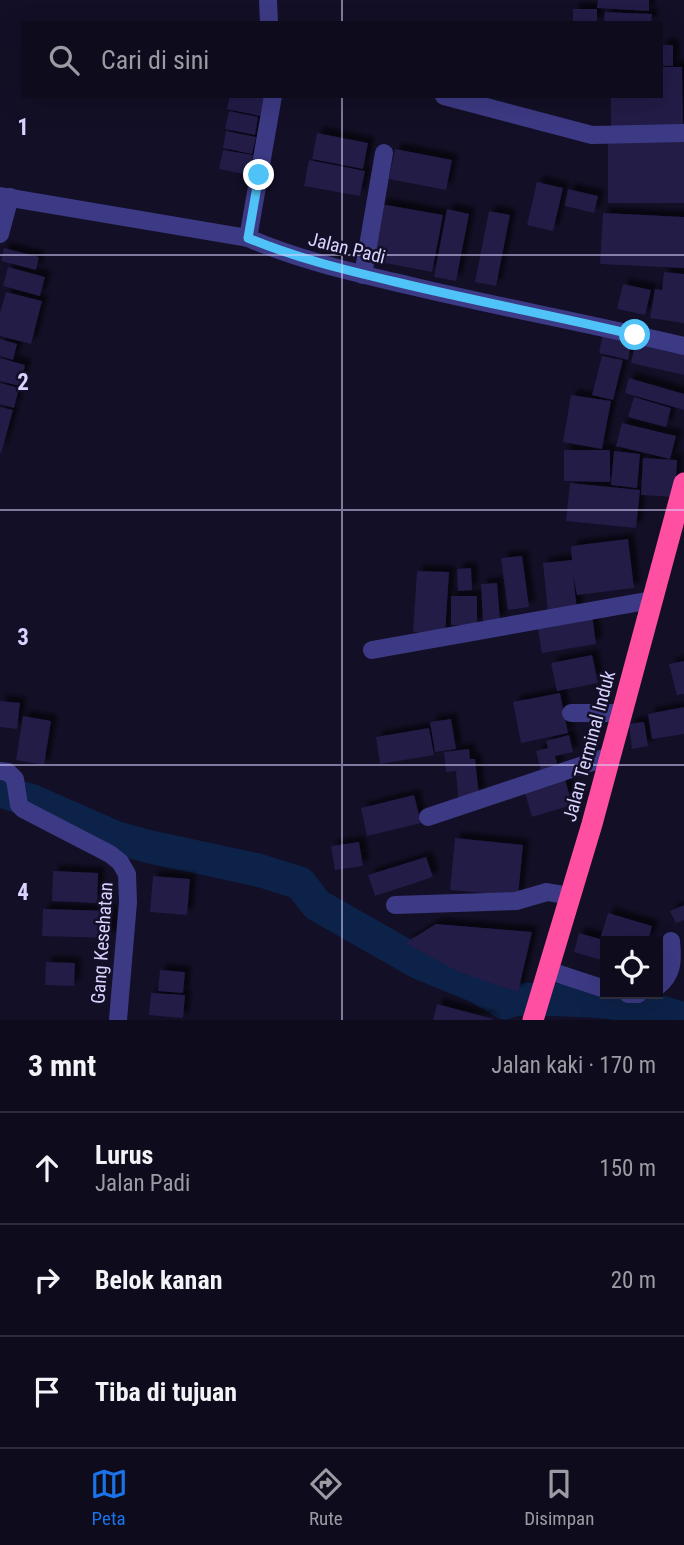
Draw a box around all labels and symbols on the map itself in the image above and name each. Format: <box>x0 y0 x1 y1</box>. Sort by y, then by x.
text: 1 <box>17 114 29 141</box>
route end <box>243 159 274 190</box>
street label: Jalan Padi <box>306 227 388 269</box>
route start <box>619 319 650 350</box>
text: 2 <box>17 369 29 396</box>
text: 3 <box>17 624 29 651</box>
street label: Jalan Terminal Induk <box>558 668 620 824</box>
text: 4 <box>17 879 29 906</box>
street label: Gang Kesehatan <box>86 881 118 1005</box>

